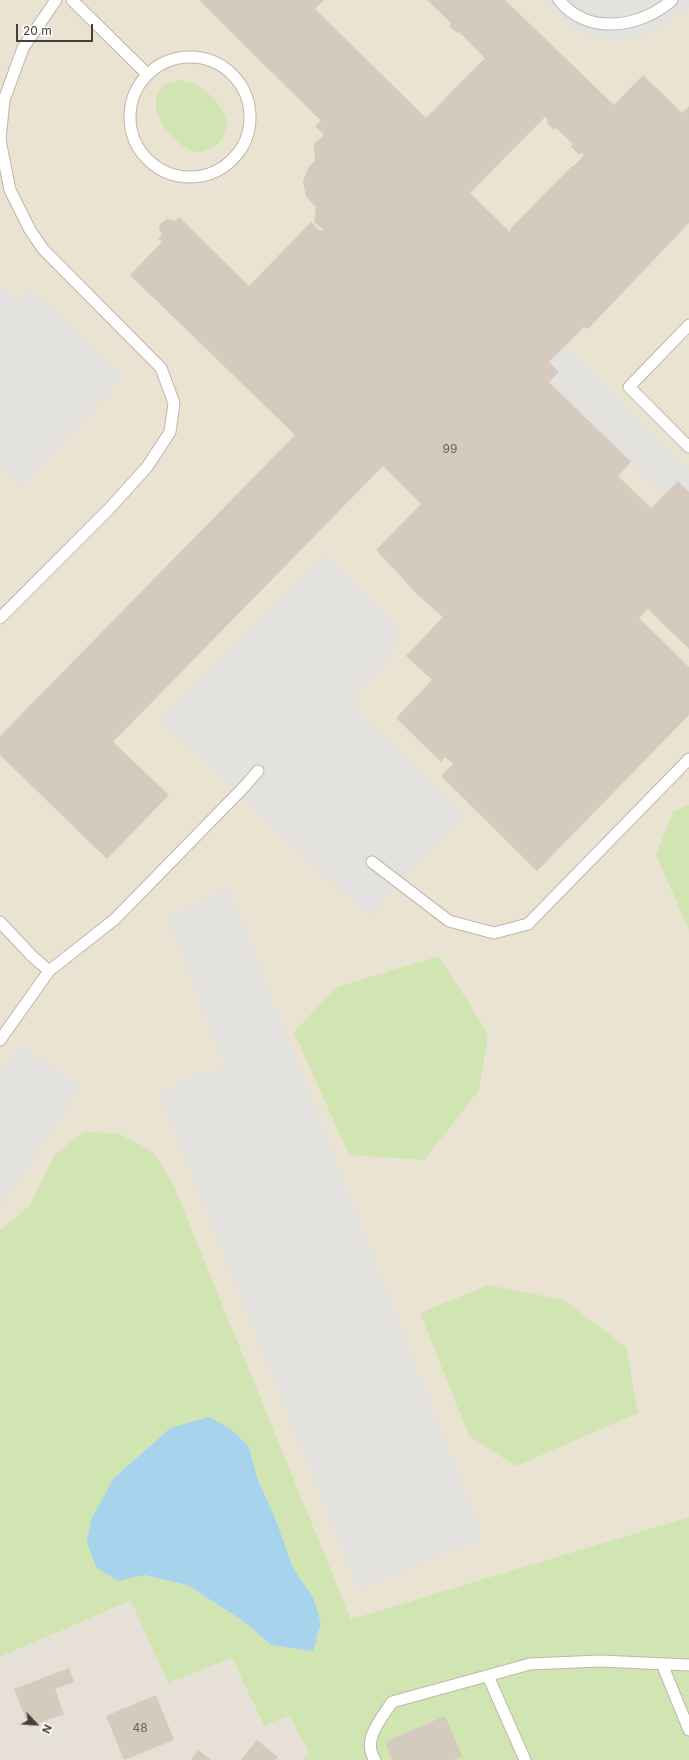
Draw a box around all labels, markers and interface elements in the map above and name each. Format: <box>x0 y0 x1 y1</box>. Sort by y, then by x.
scale bar <box>18 16 95 42</box>
text: 20 m <box>23 23 52 38</box>
house number: 99 <box>443 442 457 456</box>
north arrow <box>16 1704 56 1744</box>
house number: 48 <box>132 1721 148 1735</box>
text: N <box>39 1722 55 1736</box>

